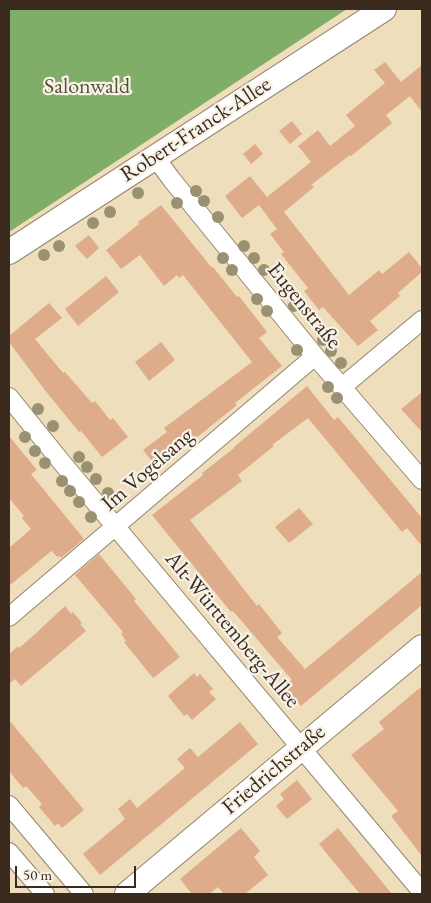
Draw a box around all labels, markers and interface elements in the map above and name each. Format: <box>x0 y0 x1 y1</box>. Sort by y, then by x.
street label: Robert-Franck-Allee <box>116 72 276 188</box>
park label: Salonwald <box>44 74 130 100</box>
street label: Eugenstraße <box>261 257 347 355</box>
street label: Im Vogelsang <box>97 423 199 517</box>
street label: Alt-Württemberg-Allee <box>159 546 305 714</box>
street label: Friedrichstraße <box>217 719 331 821</box>
scale bar <box>18 856 139 888</box>
text: 50 m <box>23 865 52 884</box>

